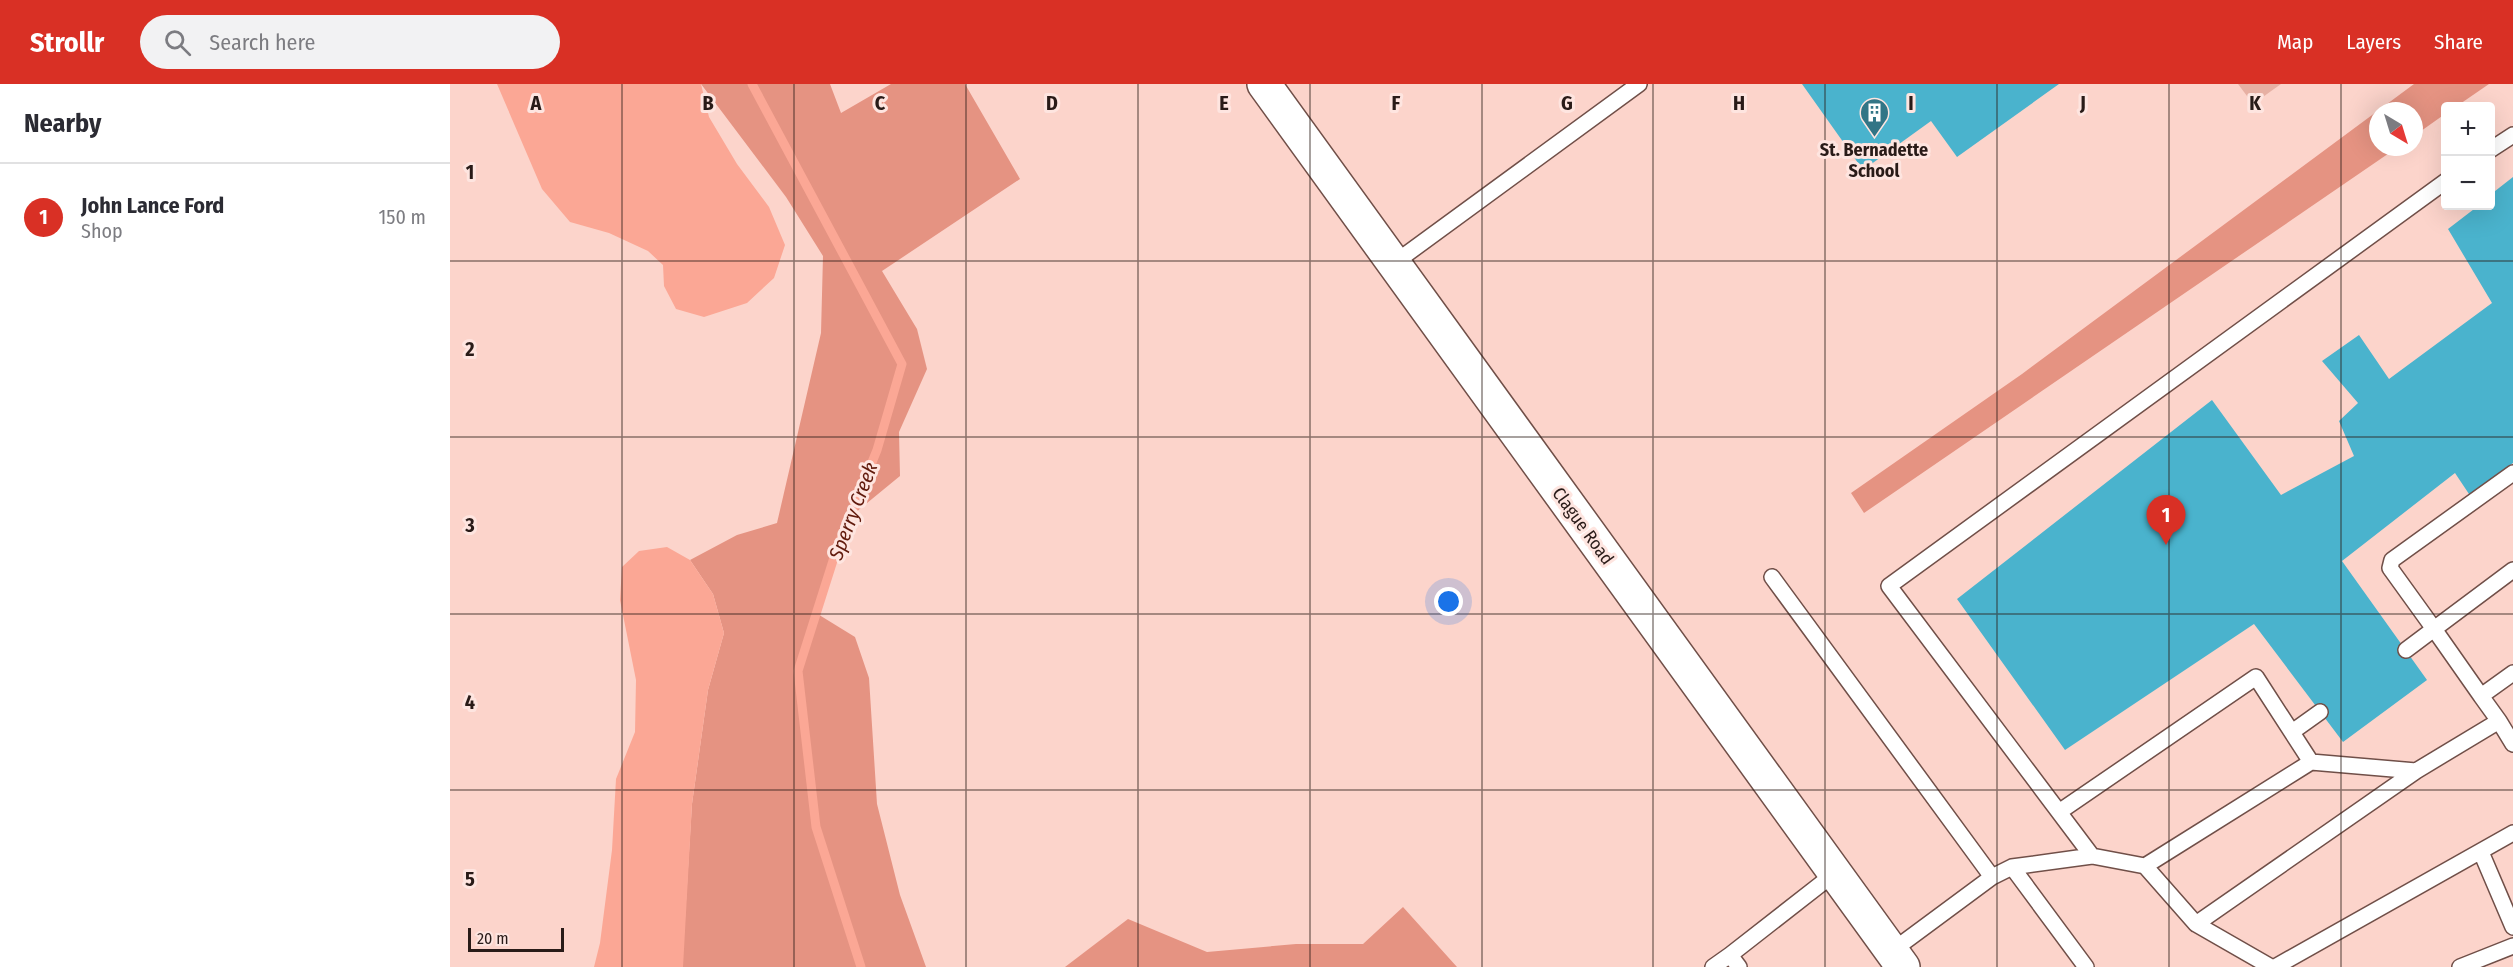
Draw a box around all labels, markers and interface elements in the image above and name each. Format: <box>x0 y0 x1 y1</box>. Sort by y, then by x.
search box <box>140 15 560 69</box>
text: Strollr <box>30 26 104 59</box>
icon: search <box>161 26 194 59</box>
text: Search here <box>209 29 315 56</box>
text: Map <box>2277 29 2313 55</box>
text: Layers <box>2346 29 2401 55</box>
text: Share <box>2434 29 2483 55</box>
text: A <box>530 91 543 115</box>
text: B <box>702 91 714 115</box>
text: C <box>875 91 886 115</box>
text: D <box>1046 91 1058 115</box>
text: E <box>1219 91 1229 115</box>
text: F <box>1392 91 1401 115</box>
text: G <box>1561 91 1573 115</box>
text: H <box>1733 91 1745 115</box>
text: I <box>1908 91 1914 115</box>
text: J <box>2079 91 2086 115</box>
text: K <box>2249 91 2261 115</box>
building icon: St. Bernadette School <box>1858 97 1890 139</box>
north arrow <box>2369 102 2423 156</box>
map controls <box>2441 102 2495 210</box>
button: + <box>2441 102 2495 156</box>
text: Nearby <box>24 108 101 139</box>
place label: St. Bernadette School <box>1820 139 1928 182</box>
button: − <box>2441 156 2495 210</box>
text: 1 <box>466 160 474 184</box>
text: John Lance Ford <box>81 192 224 219</box>
text: 1 <box>39 205 48 229</box>
text: 150 m <box>379 205 426 229</box>
text: Shop <box>81 219 123 243</box>
text: 2 <box>464 337 475 361</box>
water label: Sperry Creek <box>823 459 883 564</box>
street label: Clague Road <box>1548 483 1618 569</box>
pin: 1 <box>2146 496 2186 545</box>
text: 3 <box>464 513 475 537</box>
your location <box>1434 587 1463 616</box>
text: 4 <box>465 690 475 714</box>
text: 5 <box>465 867 475 891</box>
scale bar <box>468 925 564 952</box>
text: 20 m <box>477 929 508 948</box>

